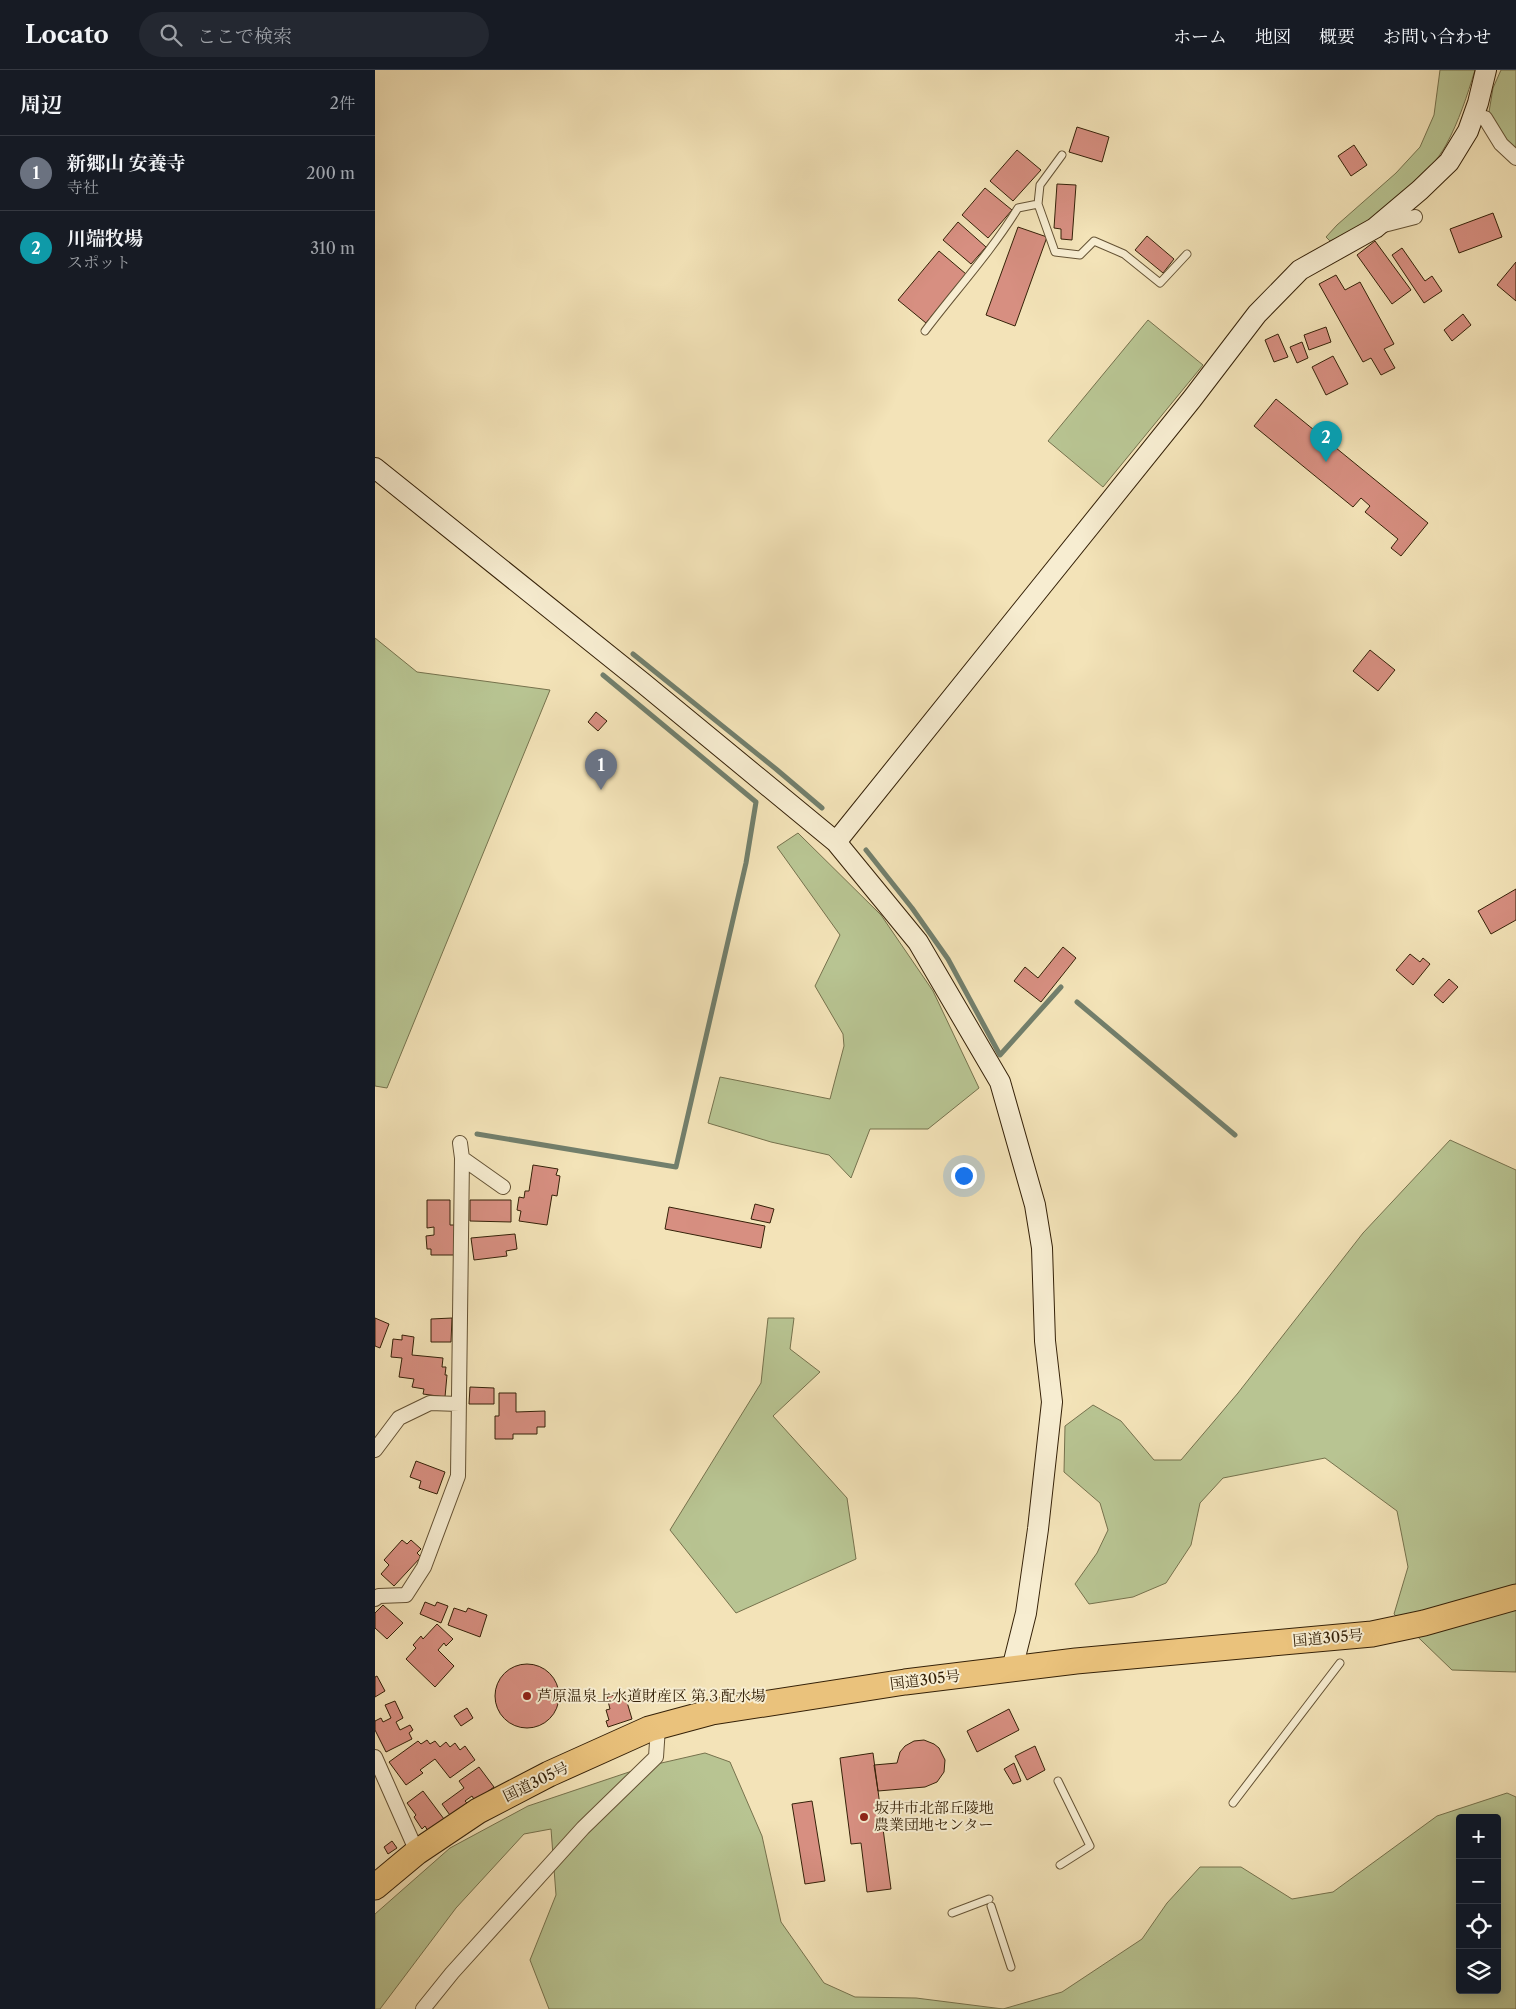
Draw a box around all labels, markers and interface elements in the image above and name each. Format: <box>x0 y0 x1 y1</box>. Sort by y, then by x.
search box <box>139 12 489 57</box>
text: Locato <box>25 20 109 49</box>
icon: search <box>157 21 185 49</box>
text: ここで検索 <box>197 25 292 48</box>
text: ホーム <box>1173 26 1227 48</box>
text: 地図 <box>1255 26 1291 48</box>
text: 概要 <box>1319 26 1355 48</box>
text: お問い合わせ <box>1383 26 1491 48</box>
text: 周辺 <box>20 92 62 117</box>
text: 2件 <box>330 93 355 113</box>
text: 新郷山 安養寺 <box>67 152 186 175</box>
text: 1 <box>32 163 40 183</box>
text: 200 m <box>306 163 355 183</box>
text: 寺社 <box>67 177 99 197</box>
text: 川端牧場 <box>67 227 143 250</box>
text: 2 <box>31 238 41 258</box>
text: 310 m <box>310 238 355 258</box>
text: スポット <box>67 252 131 272</box>
pin: 2 <box>1310 421 1342 462</box>
pin: 1 <box>585 749 617 790</box>
your location <box>951 1163 977 1189</box>
street label: 国道305号 <box>1292 1625 1364 1650</box>
street label: 国道305号 <box>889 1666 961 1693</box>
place label: 芦原温泉上水道財産区 第３配水場 <box>537 1686 766 1705</box>
marker: 芦原温泉上水道財産区 第３配水場 <box>521 1690 533 1702</box>
street label: 国道305号 <box>500 1757 572 1806</box>
place label: 坂井市北部丘陵地 農業団地センター <box>874 1798 994 1834</box>
marker: 坂井市北部丘陵地 農業団地センター <box>858 1811 870 1823</box>
map controls <box>1456 1814 1501 1994</box>
button: + <box>1456 1814 1501 1859</box>
button: − <box>1456 1859 1501 1904</box>
button: locate <box>1456 1904 1501 1949</box>
button: layers <box>1456 1949 1501 1994</box>

